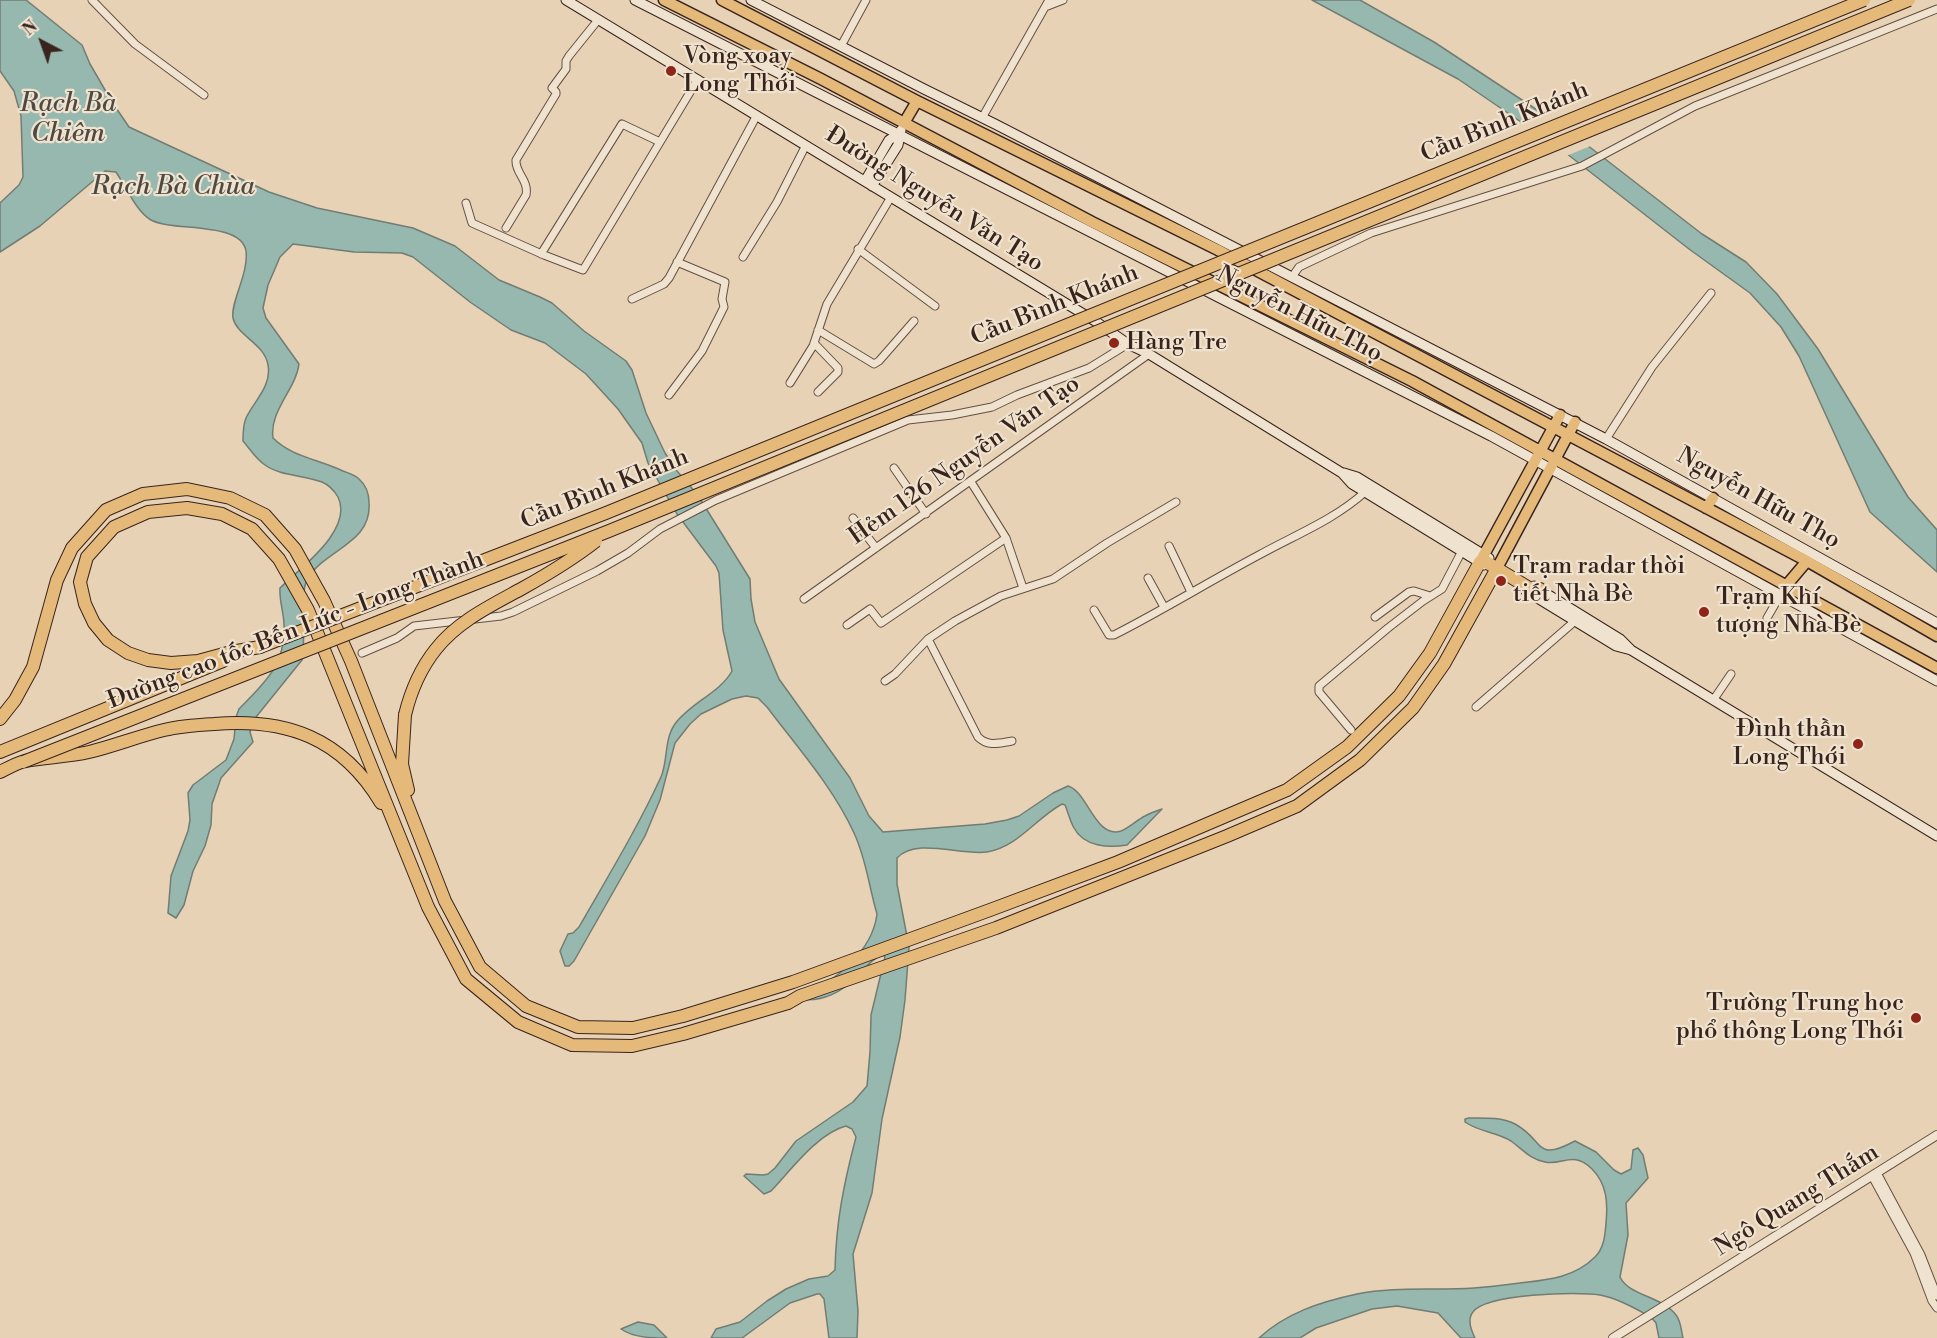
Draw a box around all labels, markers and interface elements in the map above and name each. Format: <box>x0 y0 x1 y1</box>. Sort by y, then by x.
north arrow <box>12 12 72 72</box>
text: N <box>19 17 42 40</box>
place label: Vòng xoay Long Thới <box>683 43 796 99</box>
marker: Vòng xoay Long Thới <box>664 64 678 78</box>
street label: Cầu Bình Khánh <box>1417 76 1593 170</box>
water label: Rạch Bà Chiêm <box>20 89 116 150</box>
street label: Đường Nguyễn Văn Tạo <box>820 121 1048 279</box>
water label: Rạch Bà Chùa <box>91 172 255 204</box>
street label: Cầu Bình Khánh <box>967 259 1143 353</box>
street label: Nguyễn Hữu Thọ <box>1211 261 1387 369</box>
place label: Hàng Tre <box>1126 329 1227 357</box>
marker: Hàng Tre <box>1107 336 1121 350</box>
street label: Hẻm 126 Nguyễn Văn Tạo <box>844 370 1086 552</box>
street label: Nguyễn Hữu Thọ <box>1671 442 1845 556</box>
street label: Cầu Bình Khánh <box>517 443 693 537</box>
street label: Đường cao tốc Bến Lức - Long Thành <box>104 546 488 716</box>
place label: Trạm radar thời tiết Nhà Bè <box>1513 553 1685 609</box>
marker: Trạm radar thời tiết Nhà Bè <box>1494 574 1508 588</box>
place label: Trạm Khí tượng Nhà Bè <box>1716 584 1862 640</box>
marker: Trạm Khí tượng Nhà Bè <box>1697 605 1711 619</box>
place label: Đình thần Long Thới <box>1733 716 1846 772</box>
marker: Đình thần Long Thới <box>1851 737 1865 751</box>
place label: Trường Trung học phổ thông Long Thới <box>1676 990 1904 1046</box>
marker: Trường Trung học phổ thông Long Thới <box>1909 1011 1923 1025</box>
street label: Ngô Quang Thắm <box>1709 1139 1885 1263</box>

